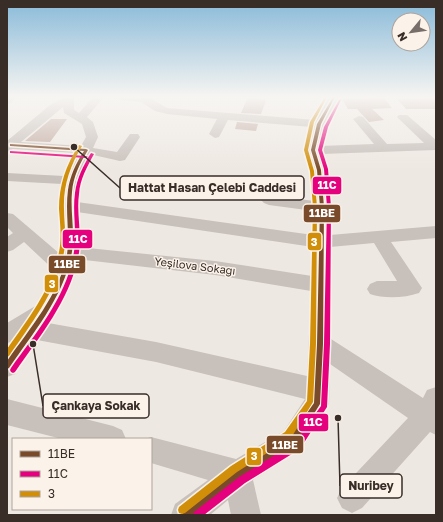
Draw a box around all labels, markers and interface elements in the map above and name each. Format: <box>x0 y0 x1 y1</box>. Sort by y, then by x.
north arrow <box>391 12 431 52</box>
text: N <box>394 30 410 44</box>
callout: Hattat Hasan Çelebi Caddesi <box>120 176 304 200</box>
line badge: 11C <box>312 176 342 195</box>
text: 11C <box>317 178 337 191</box>
text: Hattat Hasan Çelebi Caddesi <box>128 180 296 195</box>
line badge: 11BE <box>303 204 341 223</box>
text: 11BE <box>309 206 335 219</box>
line badge: 11C <box>62 229 93 249</box>
text: 11C <box>68 232 88 245</box>
line badge: 3 <box>307 232 322 251</box>
text: 3 <box>311 235 318 248</box>
street label: Yeşilova Sokağı <box>154 254 236 277</box>
line badge: 11BE <box>48 255 86 274</box>
text: 11BE <box>54 257 80 270</box>
line badge: 3 <box>44 274 59 293</box>
text: 3 <box>49 277 56 290</box>
callout: Çankaya Sokak <box>43 394 149 418</box>
text: Çankaya Sokak <box>51 398 141 413</box>
line badge: 11C <box>298 413 329 432</box>
text: 11C <box>303 415 323 428</box>
line badge: 11BE <box>266 435 304 454</box>
legend <box>12 438 152 510</box>
text: 11BE <box>272 438 298 451</box>
text: 11BE <box>48 446 75 461</box>
line badge: 3 <box>246 447 262 466</box>
text: 3 <box>251 449 258 462</box>
text: 11C <box>48 466 68 481</box>
callout: Nuribey <box>340 474 402 498</box>
text: Nuribey <box>348 478 395 493</box>
text: 3 <box>48 486 55 501</box>

